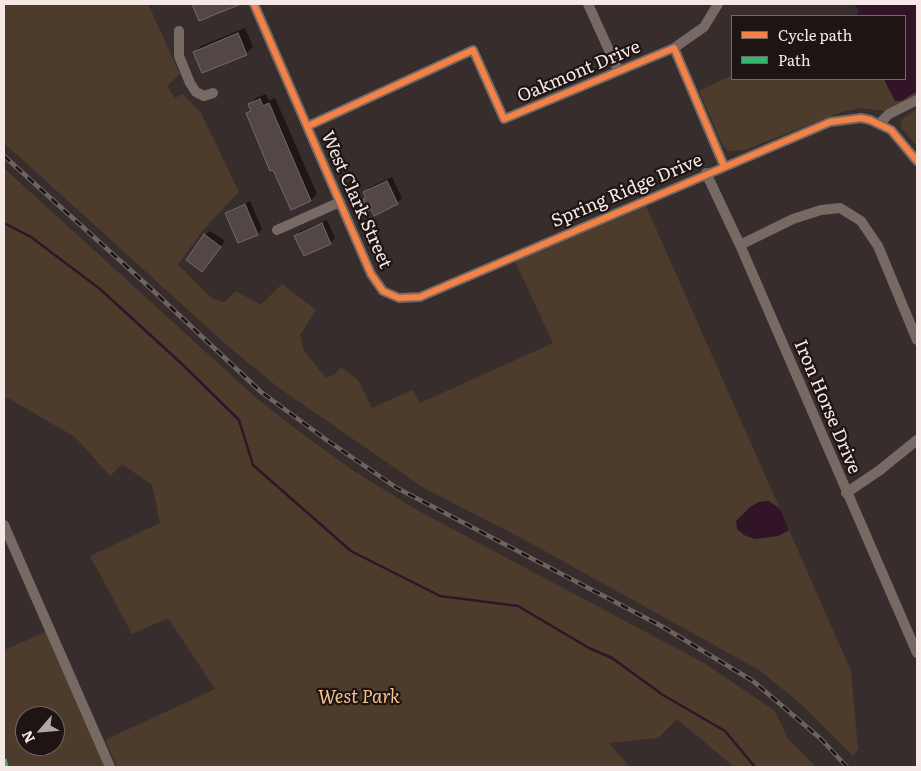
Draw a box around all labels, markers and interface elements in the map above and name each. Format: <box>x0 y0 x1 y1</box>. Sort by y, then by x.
legend <box>731 15 906 80</box>
text: Cycle path <box>778 23 852 46</box>
street label: Oakmont Drive <box>514 36 644 108</box>
text: Path <box>778 48 811 71</box>
street label: West Clark Street <box>316 128 396 272</box>
street label: Spring Ridge Drive <box>548 149 706 233</box>
street label: Iron Horse Drive <box>789 337 865 477</box>
park label: West Park <box>318 687 400 709</box>
north arrow <box>15 706 65 756</box>
text: N <box>16 728 39 747</box>

